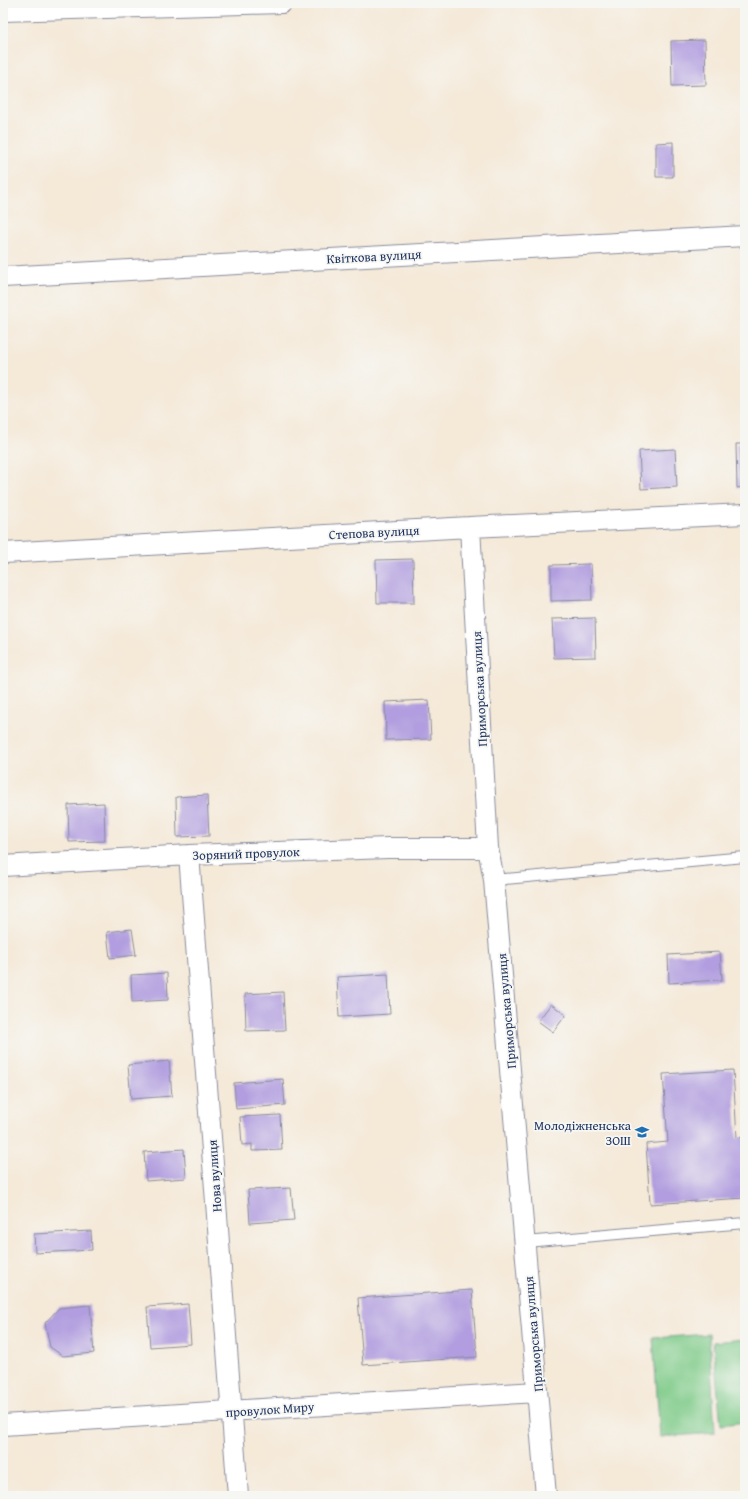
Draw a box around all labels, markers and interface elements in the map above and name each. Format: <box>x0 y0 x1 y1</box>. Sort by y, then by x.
street label: Квіткова вулиця <box>326 245 422 268</box>
street label: Степова вулиця <box>328 521 420 544</box>
street label: Приморська вулиця <box>467 630 492 747</box>
street label: Зоряний провулок <box>192 842 300 865</box>
street label: Приморська вулиця <box>492 952 521 1069</box>
place label: Молодіжненська ЗОШ <box>534 1116 632 1150</box>
school or university icon: Молодіжненська ЗОШ <box>634 1124 650 1140</box>
street label: Нова вулиця <box>202 1139 227 1213</box>
street label: Приморська вулиця <box>519 1275 548 1392</box>
street label: провулок Миру <box>225 1397 315 1422</box>

